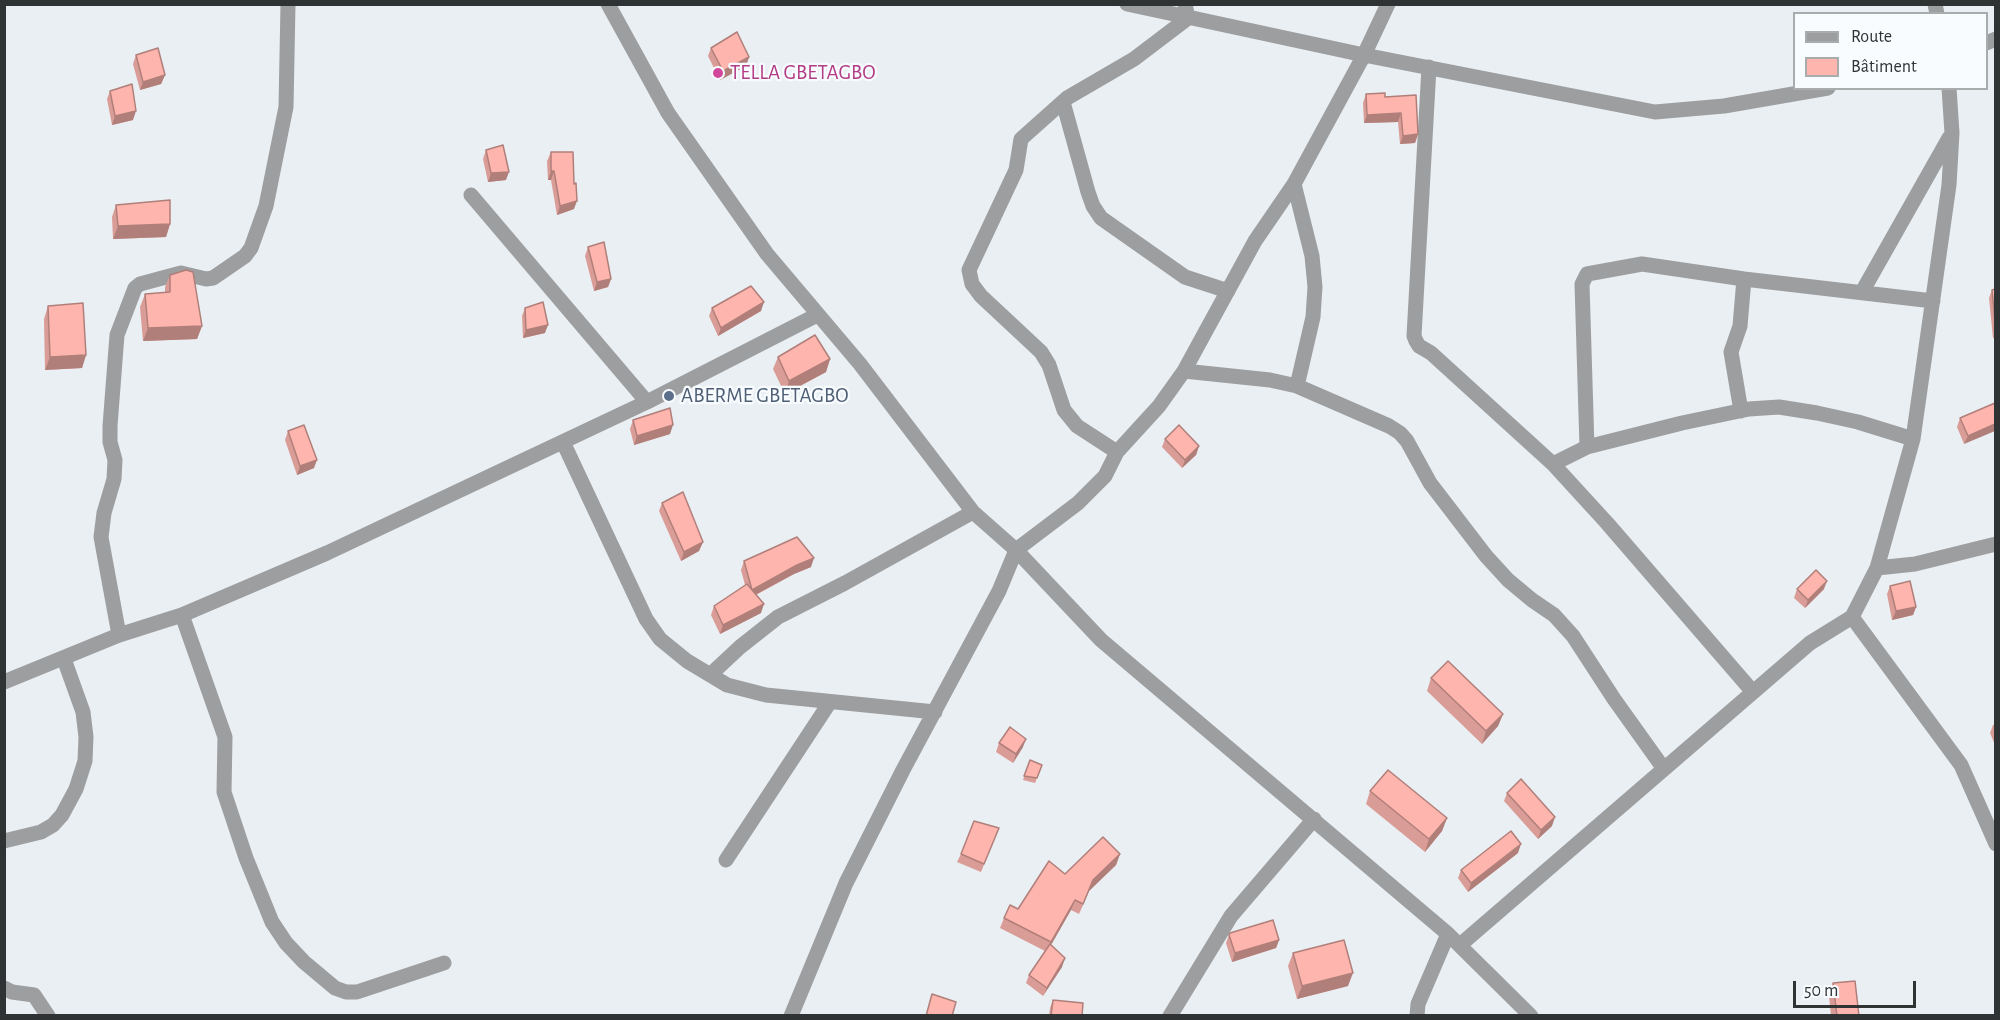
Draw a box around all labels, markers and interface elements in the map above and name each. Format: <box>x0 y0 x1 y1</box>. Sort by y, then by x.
legend <box>1793 12 1988 90</box>
text: Route <box>1851 28 1892 46</box>
text: Bâtiment <box>1851 58 1917 76</box>
place label: TELLA GBETAGBO <box>730 60 876 86</box>
marker: TELLA GBETAGBO <box>711 66 725 80</box>
place label: ABERME GBETAGBO <box>681 383 849 409</box>
marker: ABERME GBETAGBO <box>662 389 676 403</box>
scale bar <box>1796 969 1919 1007</box>
text: 50 m <box>1804 982 1838 1000</box>

